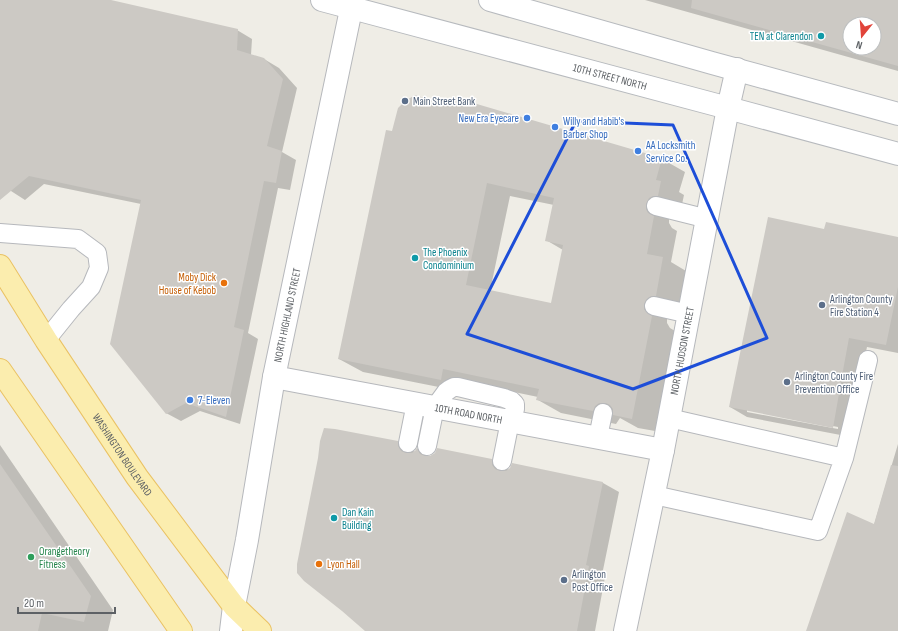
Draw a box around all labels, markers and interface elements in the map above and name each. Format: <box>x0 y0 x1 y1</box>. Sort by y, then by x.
north arrow <box>842 16 882 56</box>
place label: TEN at Clarendon <box>750 30 813 43</box>
marker: TEN at Clarendon <box>816 31 826 41</box>
text: N <box>854 38 864 52</box>
street label: 10TH STREET NORTH <box>572 61 648 93</box>
place label: Main Street Bank <box>413 95 476 108</box>
marker: Main Street Bank <box>400 96 410 106</box>
place label: New Era Eyecare <box>459 112 519 125</box>
marker: New Era Eyecare <box>522 113 532 123</box>
place label: Willy and Habib's Barber Shop <box>563 115 624 141</box>
marker: Willy and Habib's Barber Shop <box>550 122 560 132</box>
place label: AA Locksmith Service Co. <box>645 139 696 165</box>
marker: AA Locksmith Service Co. <box>633 146 643 156</box>
place label: The Phoenix Condominium <box>423 246 474 272</box>
marker: The Phoenix Condominium <box>410 253 420 263</box>
street label: NORTH HIGHLAND STREET <box>271 266 303 363</box>
place label: Moby Dick House of Kebob <box>159 271 217 297</box>
marker: Moby Dick House of Kebob <box>219 278 229 288</box>
place label: Arlington County Fire Station 4 <box>829 293 893 319</box>
marker: Arlington County Fire Station 4 <box>817 300 827 310</box>
street label: NORTH HUDSON STREET <box>667 305 697 396</box>
place label: Arlington County Fire Prevention Office <box>794 370 873 396</box>
marker: Arlington County Fire Prevention Office <box>782 377 792 387</box>
place label: 7-Eleven <box>198 394 230 407</box>
marker: 7-Eleven <box>185 395 195 405</box>
street label: 10TH ROAD NORTH <box>434 401 504 426</box>
street label: WASHINGTON BOULEVARD <box>90 411 155 498</box>
place label: Dan Kain Building <box>342 506 374 532</box>
marker: Dan Kain Building <box>329 513 339 523</box>
place label: Orangetheory Fitness <box>39 545 90 571</box>
marker: Orangetheory Fitness <box>26 552 36 562</box>
place label: Lyon Hall <box>327 558 360 571</box>
marker: Lyon Hall <box>314 559 324 569</box>
place label: Arlington Post Office <box>571 568 613 594</box>
marker: Arlington Post Office <box>559 575 569 585</box>
scale bar <box>18 589 115 615</box>
text: 20 m <box>24 596 44 611</box>

